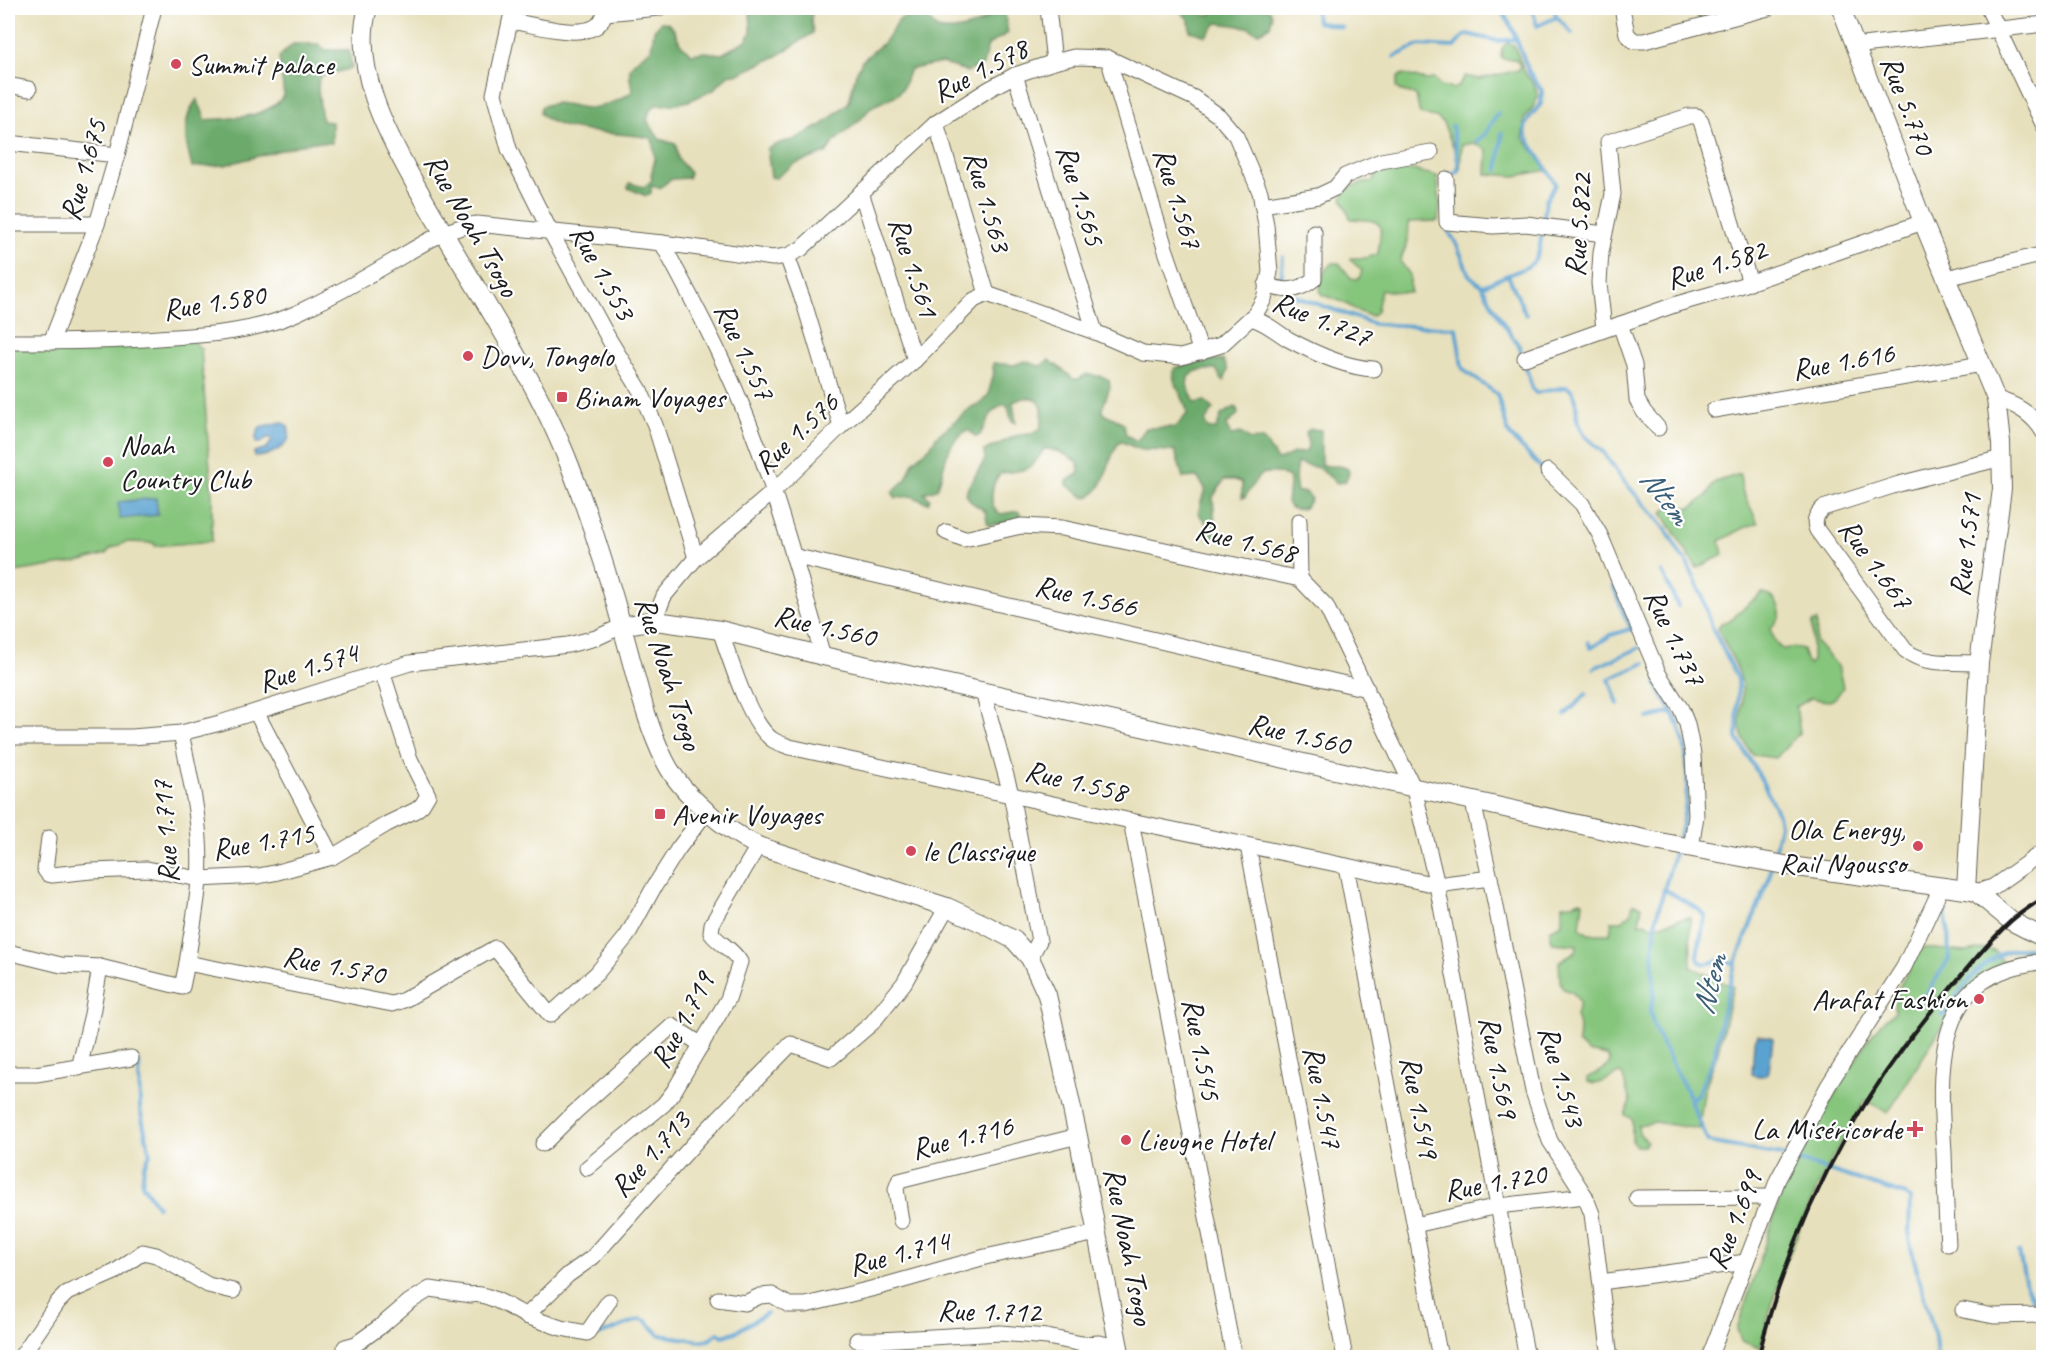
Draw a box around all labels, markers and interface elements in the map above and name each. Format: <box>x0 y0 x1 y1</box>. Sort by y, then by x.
street label: Rue 1.578 <box>925 28 1037 111</box>
place label: Summit palace <box>188 45 336 83</box>
street label: Rue 5.770 <box>1872 50 1945 162</box>
marker: Summit palace <box>169 57 183 71</box>
street label: Rue 1.675 <box>51 114 116 225</box>
street label: Rue 1.565 <box>1048 140 1115 251</box>
street label: Rue 1.567 <box>1145 143 1212 254</box>
street label: Rue 1.563 <box>956 146 1021 258</box>
street label: Rue Noah Tsogo <box>416 147 529 305</box>
street label: Rue 5.822 <box>1555 170 1601 278</box>
street label: Rue 1.561 <box>880 212 948 323</box>
street label: Rue 1.553 <box>561 218 646 329</box>
street label: Rue 1.582 <box>1661 229 1773 298</box>
street label: Rue 1.580 <box>160 275 270 329</box>
street label: Rue 1.727 <box>1267 282 1378 357</box>
street label: Rue 1.557 <box>706 296 785 407</box>
street label: Rue 1.616 <box>1789 333 1899 389</box>
place label: Dovv, Tongolo <box>480 337 615 375</box>
marker: Dovv, Tongolo <box>461 349 475 363</box>
place label: Binam Voyages <box>574 378 728 416</box>
street label: Rue 1.576 <box>745 383 848 482</box>
marker: Binam Voyages <box>555 390 569 404</box>
place label: Noah Country Club <box>120 426 253 498</box>
marker: Noah Country Club <box>101 455 115 469</box>
water label: Ntem <box>1631 460 1702 535</box>
street label: Rue 1.571 <box>1940 490 1990 599</box>
street label: Rue 1.568 <box>1191 510 1303 573</box>
street label: Rue 1.667 <box>1830 511 1923 618</box>
street label: Rue 1.566 <box>1031 566 1142 626</box>
street label: Rue 1.737 <box>1635 582 1715 693</box>
street label: Rue Noah Tsogo <box>626 591 712 756</box>
street label: Rue 1.560 <box>770 596 882 657</box>
street label: Rue 1.574 <box>253 632 365 701</box>
street label: Rue 1.560 <box>1244 704 1356 765</box>
street label: Rue 1.558 <box>1021 751 1133 812</box>
street label: Rue 1.717 <box>142 778 188 885</box>
place label: Avenir Voyages <box>672 795 825 833</box>
marker: Avenir Voyages <box>653 807 667 821</box>
place label: Ola Energy, Rail Ngousso <box>1779 810 1909 882</box>
street label: Rue 1.715 <box>209 813 319 869</box>
place label: le Classique <box>923 832 1037 870</box>
marker: Ola Energy, Rail Ngousso <box>1911 839 1925 853</box>
marker: le Classique <box>904 844 918 858</box>
street label: Rue 1.570 <box>280 936 391 994</box>
water label: Ntem <box>1682 946 1738 1019</box>
street label: Rue 1.719 <box>641 963 724 1075</box>
place label: Arafat Fashion <box>1812 980 1968 1018</box>
marker: Arafat Fashion <box>1972 992 1986 1006</box>
street label: Rue 1.545 <box>1173 995 1231 1105</box>
street label: Rue 1.569 <box>1470 1013 1528 1124</box>
street label: Rue 1.543 <box>1530 1021 1595 1133</box>
street label: Rue 1.547 <box>1294 1043 1352 1153</box>
street label: Rue 1.549 <box>1391 1053 1449 1164</box>
street label: Rue 1.713 <box>601 1101 700 1205</box>
street label: Rue 1.716 <box>907 1106 1018 1168</box>
place label: La Miséricorde <box>1752 1110 1904 1148</box>
marker: La Miséricorde <box>1906 1120 1924 1138</box>
place label: Lieugne Hotel <box>1138 1121 1276 1159</box>
marker: Lieugne Hotel <box>1119 1133 1133 1147</box>
street label: Rue 1.720 <box>1441 1154 1552 1210</box>
street label: Rue 1.699 <box>1697 1163 1772 1275</box>
street label: Rue Noah Tsogo <box>1095 1164 1163 1329</box>
street label: Rue 1.714 <box>844 1221 956 1285</box>
street label: Rue 1.712 <box>937 1291 1043 1331</box>

